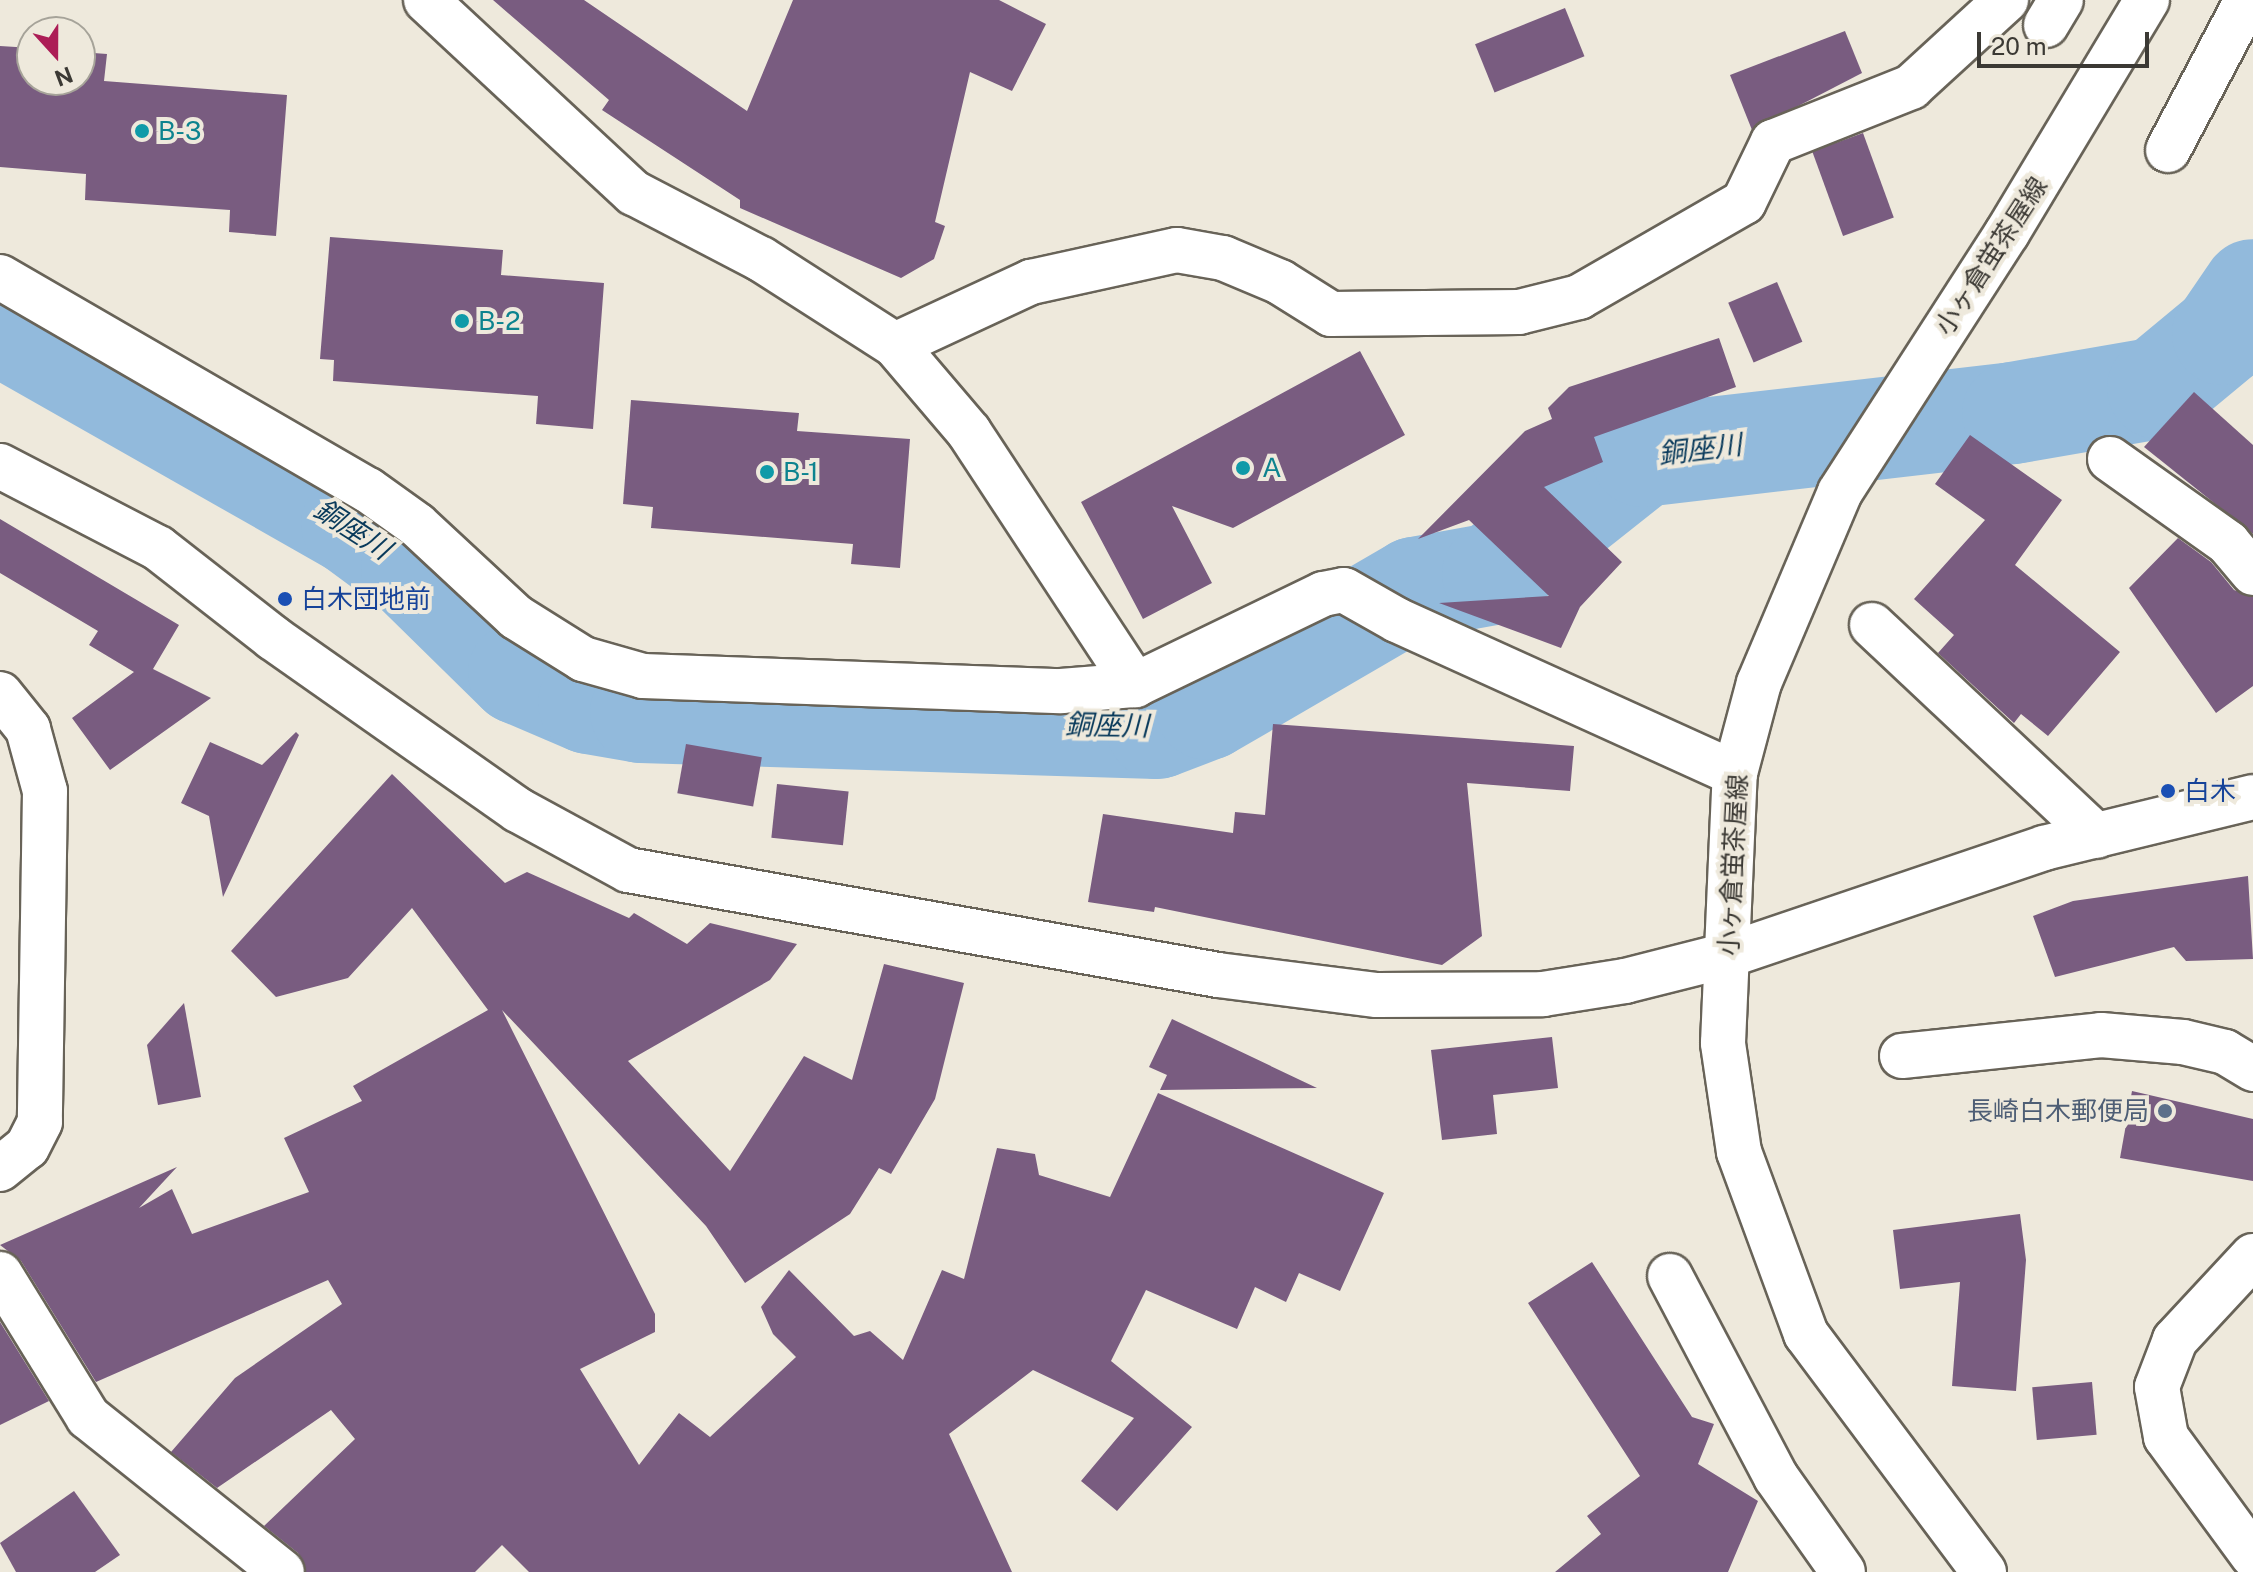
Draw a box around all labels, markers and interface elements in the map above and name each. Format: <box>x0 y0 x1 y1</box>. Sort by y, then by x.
north arrow <box>16 16 96 96</box>
scale bar <box>1981 16 2153 66</box>
text: 20 m <box>1991 32 2047 60</box>
text: N <box>51 61 77 92</box>
place label: B-3 <box>158 115 201 147</box>
marker: B-3 <box>133 122 151 140</box>
street label: 小ヶ倉蛍茶屋線 <box>1928 171 2054 341</box>
place label: B-2 <box>478 305 520 337</box>
marker: B-2 <box>453 312 471 330</box>
water label: 銅座川 <box>1656 427 1744 471</box>
place label: Ａ <box>1259 452 1285 484</box>
place label: B-1 <box>783 456 819 488</box>
marker: Ａ <box>1234 459 1252 477</box>
marker: B-1 <box>758 463 776 481</box>
water label: 銅座川 <box>309 492 397 566</box>
place label: 白木団地前 <box>301 583 431 615</box>
marker: 白木団地前 <box>276 590 294 608</box>
water label: 銅座川 <box>1065 707 1149 743</box>
street label: 小ヶ倉蛍茶屋線 <box>1713 773 1753 957</box>
place label: 白木 <box>2184 775 2236 807</box>
marker: 白木 <box>2159 782 2177 800</box>
place label: 長崎白木郵便局 <box>1967 1095 2149 1127</box>
marker: 長崎白木郵便局 <box>2156 1102 2174 1120</box>

